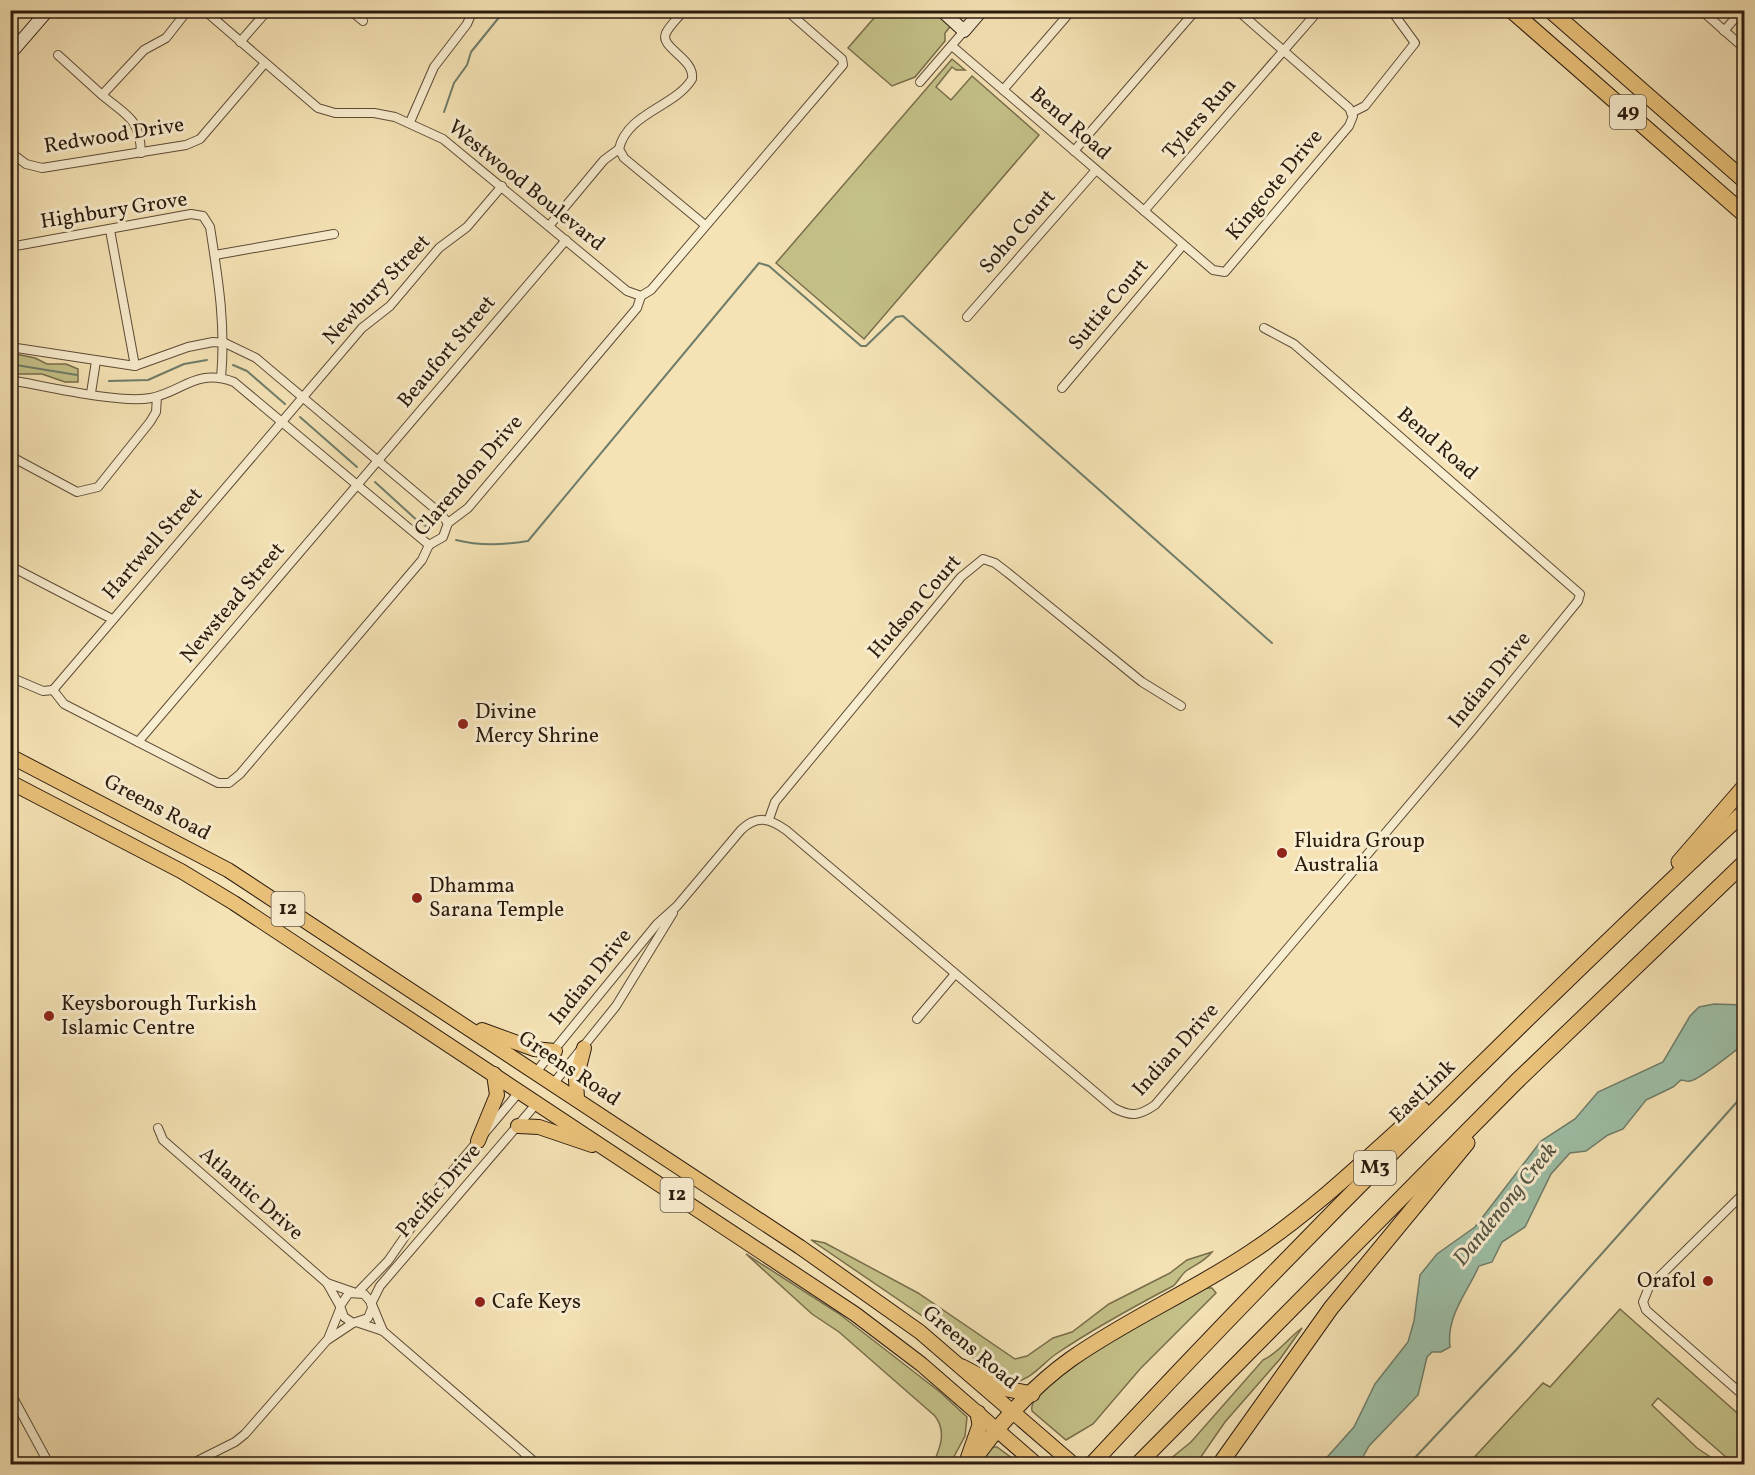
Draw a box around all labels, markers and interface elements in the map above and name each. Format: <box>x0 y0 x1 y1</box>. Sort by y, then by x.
street label: Tylers Run <box>1156 72 1244 166</box>
street label: Bend Road <box>1023 81 1117 167</box>
road number: 49 <box>1610 95 1646 129</box>
street label: Redwood Drive <box>42 111 186 161</box>
street label: Westwood Boulevard <box>441 114 611 258</box>
street label: Kingcote Drive <box>1220 123 1330 247</box>
street label: Soho Court <box>973 183 1063 281</box>
street label: Highbury Grove <box>38 185 190 237</box>
street label: Newbury Street <box>317 228 437 352</box>
street label: Suttie Court <box>1062 253 1156 357</box>
street label: Beaufort Street <box>391 289 503 415</box>
street label: Bend Road <box>1390 401 1484 487</box>
street label: Clarendon Drive <box>408 409 530 543</box>
street label: Hartwell Street <box>96 482 210 606</box>
street label: Newstead Street <box>174 537 292 669</box>
street label: Hudson Court <box>862 549 968 665</box>
street label: Indian Drive <box>1442 626 1538 734</box>
place label: Divine Mercy Shrine <box>475 698 599 751</box>
marker: Divine Mercy Shrine <box>456 717 470 731</box>
street label: Greens Road <box>98 768 216 848</box>
place label: Fluidra Group Australia <box>1294 827 1425 880</box>
marker: Fluidra Group Australia <box>1275 846 1289 860</box>
place label: Dhamma Sarana Temple <box>429 872 564 925</box>
marker: Dhamma Sarana Temple <box>410 891 424 905</box>
road number: 12 <box>272 892 304 926</box>
street label: Indian Drive <box>543 923 639 1031</box>
place label: Keysborough Turkish Islamic Centre <box>61 990 257 1043</box>
street label: Indian Drive <box>1126 997 1226 1103</box>
marker: Keysborough Turkish Islamic Centre <box>42 1009 56 1023</box>
street label: Greens Road <box>512 1024 626 1114</box>
street label: EastLink <box>1384 1053 1463 1131</box>
water label: Dandenong Creek <box>1446 1137 1566 1273</box>
street label: Pacific Drive <box>390 1138 488 1244</box>
street label: Atlantic Drive <box>193 1141 309 1248</box>
road number: M3 <box>1354 1151 1396 1185</box>
road number: 12 <box>660 1178 694 1212</box>
place label: Orafol <box>1637 1267 1696 1296</box>
marker: Orafol <box>1701 1274 1715 1288</box>
place label: Cafe Keys <box>492 1288 581 1317</box>
marker: Cafe Keys <box>473 1295 487 1309</box>
street label: Greens Road <box>916 1299 1024 1397</box>

